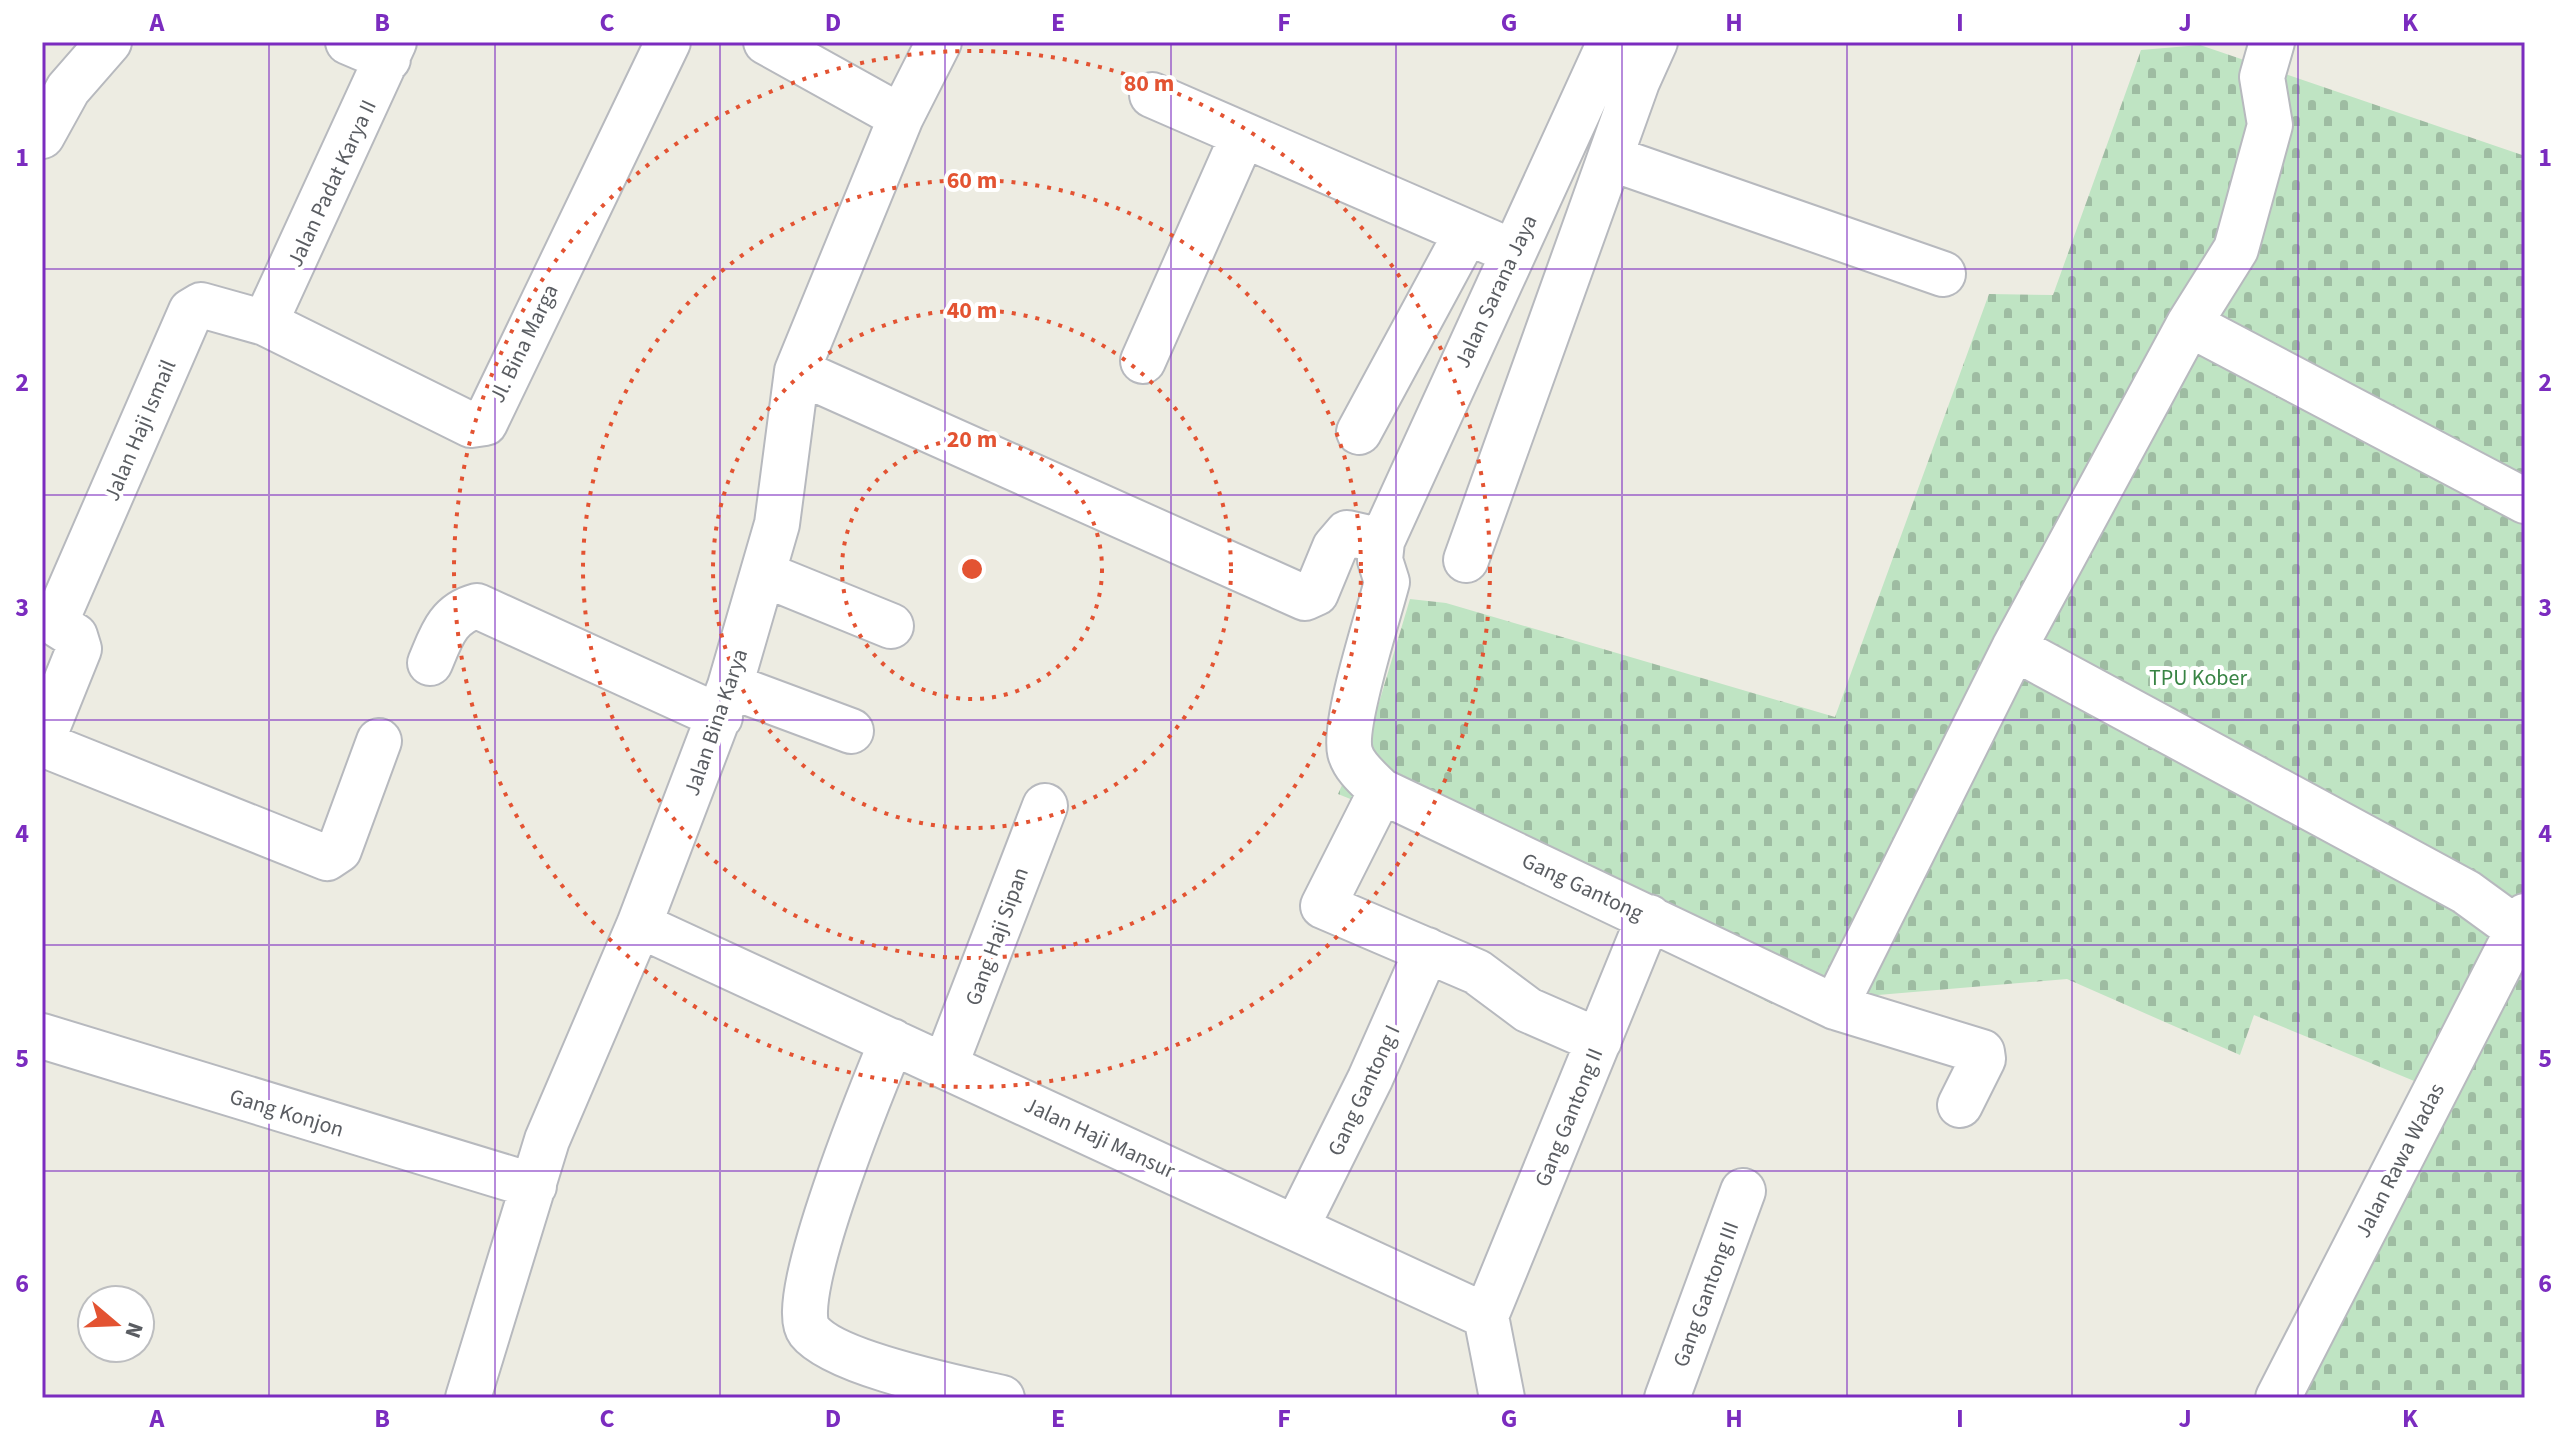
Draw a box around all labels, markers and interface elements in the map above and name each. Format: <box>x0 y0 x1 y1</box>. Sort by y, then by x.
text: A <box>149 4 166 41</box>
text: B <box>374 4 390 41</box>
text: C <box>599 4 615 41</box>
text: D <box>825 4 841 41</box>
text: E <box>1051 4 1065 41</box>
text: F <box>1277 4 1291 41</box>
text: G <box>1501 4 1517 41</box>
text: H <box>1725 4 1743 41</box>
text: I <box>1956 4 1964 41</box>
text: J <box>2178 4 2192 41</box>
text: K <box>2402 4 2419 41</box>
text: 80 m <box>1124 66 1174 101</box>
street label: Jalan Padat Karya II <box>279 95 385 272</box>
text: 1 <box>15 139 29 176</box>
text: 1 <box>2538 139 2552 176</box>
text: 60 m <box>947 163 997 198</box>
street label: Jalan Sarana Jaya <box>1446 209 1545 373</box>
street label: Jl. Bina Marga <box>481 279 566 408</box>
text: 40 m <box>947 293 997 328</box>
street label: Jalan Haji Ismail <box>96 355 184 506</box>
text: 2 <box>15 364 29 401</box>
text: 2 <box>2538 364 2552 401</box>
text: 20 m <box>947 422 997 457</box>
centre of rings <box>958 555 986 583</box>
text: 3 <box>15 589 29 626</box>
text: 3 <box>2538 589 2552 626</box>
street label: Jalan Bina Karya <box>676 645 756 800</box>
park label: TPU Kober <box>2149 662 2247 694</box>
text: 4 <box>15 815 29 852</box>
text: 4 <box>2538 815 2552 852</box>
street label: Gang Gantong <box>1516 845 1649 929</box>
street label: Gang Haji Sipan <box>957 863 1037 1010</box>
street label: Gang Gantong I <box>1320 1020 1408 1161</box>
text: 5 <box>15 1040 29 1077</box>
text: 5 <box>2538 1040 2552 1077</box>
street label: Gang Gantong II <box>1527 1043 1611 1192</box>
street label: Jalan Rawa Wadas <box>2347 1077 2453 1243</box>
street label: Gang Konjon <box>226 1080 348 1146</box>
street label: Jalan Haji Mansur <box>1019 1089 1181 1187</box>
street label: Gang Gantong III <box>1665 1217 1747 1372</box>
text: 6 <box>15 1265 29 1302</box>
text: 6 <box>2538 1265 2552 1302</box>
north arrow <box>76 1284 156 1364</box>
text: N <box>116 1318 151 1342</box>
text: A <box>149 1400 166 1437</box>
text: B <box>374 1400 390 1437</box>
text: C <box>599 1400 615 1437</box>
text: D <box>825 1400 841 1437</box>
text: E <box>1051 1400 1065 1437</box>
text: F <box>1277 1400 1291 1437</box>
text: G <box>1501 1400 1517 1437</box>
text: H <box>1725 1400 1743 1437</box>
text: I <box>1956 1400 1964 1437</box>
text: J <box>2178 1400 2192 1437</box>
text: K <box>2402 1400 2419 1437</box>

